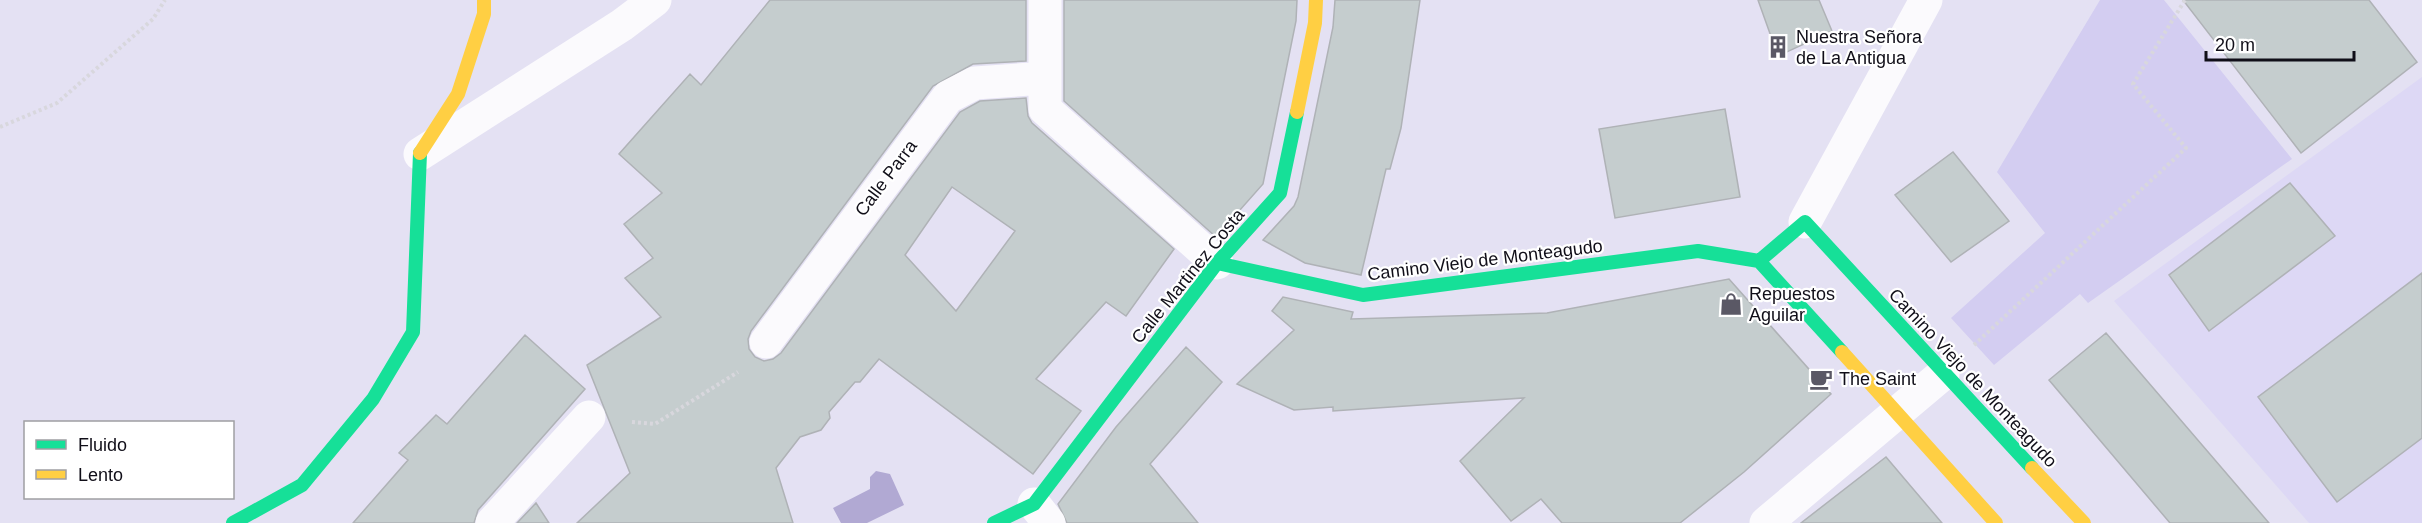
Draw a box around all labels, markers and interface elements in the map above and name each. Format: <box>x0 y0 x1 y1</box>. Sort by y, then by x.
scale bar <box>2206 24 2354 62</box>
place label: Nuestra Señora de La Antigua <box>1796 27 1923 68</box>
building icon: Nuestra Señora de La Antigua <box>1765 34 1791 60</box>
text: 20 m <box>2215 35 2255 55</box>
street label: Calle Parra <box>851 135 922 220</box>
street label: Calle Martinez Costa <box>1128 204 1249 347</box>
street label: Camino Viejo de Monteagudo <box>1366 236 1604 284</box>
place label: Repuestos Aguilar <box>1749 284 1835 325</box>
street label: Camino Viejo de Monteagudo <box>1885 285 2061 471</box>
shop icon: Repuestos Aguilar <box>1718 291 1744 317</box>
cafe icon: The Saint <box>1808 366 1834 392</box>
place label: The Saint <box>1839 369 1916 389</box>
legend <box>24 421 234 499</box>
text: Fluido <box>78 435 127 455</box>
text: Lento <box>78 465 123 485</box>

